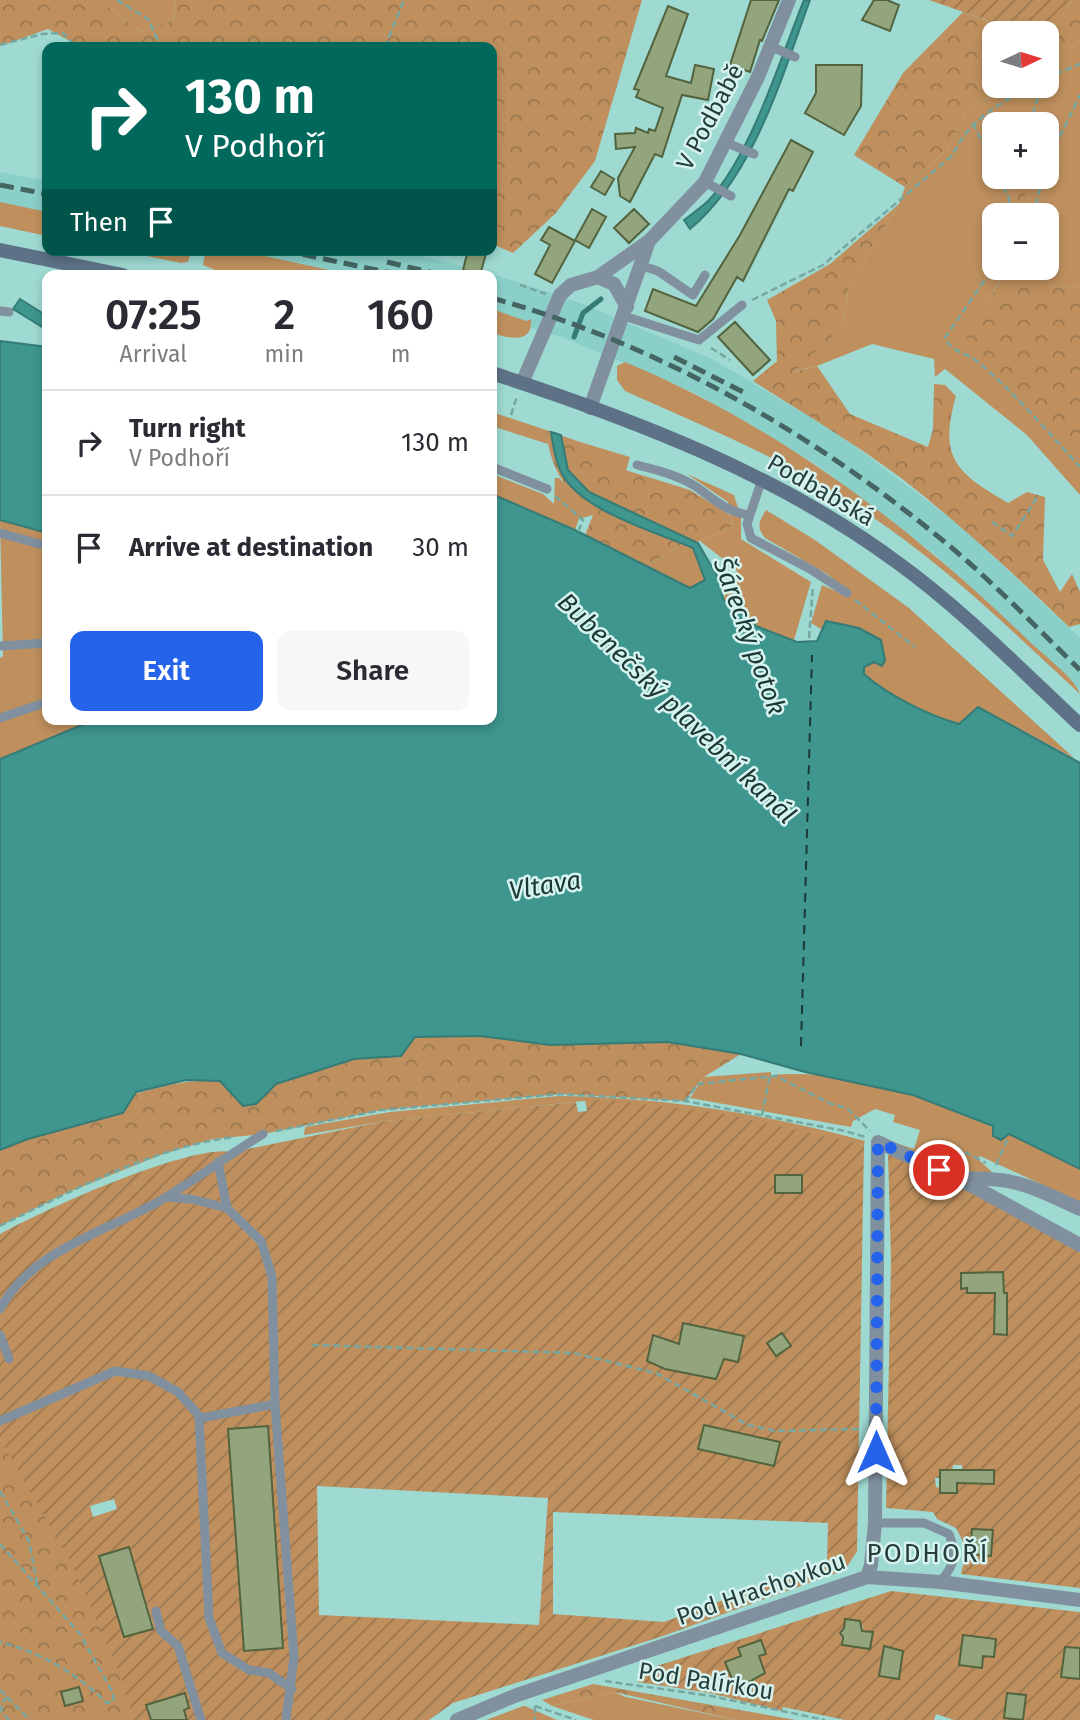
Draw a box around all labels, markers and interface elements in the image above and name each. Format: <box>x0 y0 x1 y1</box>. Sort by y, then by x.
north arrow <box>982 21 1059 98</box>
map controls <box>982 21 1059 280</box>
street label: V Podbabě <box>670 59 750 175</box>
text: 130 m <box>185 67 315 126</box>
icon: right <box>70 70 161 161</box>
button: + <box>982 112 1059 189</box>
text: V Podhoří <box>185 127 326 165</box>
icon: arrive <box>142 203 180 241</box>
button: − <box>982 203 1059 280</box>
text: Then <box>70 207 128 238</box>
text: 07:25 <box>105 290 202 340</box>
text: 2 <box>274 290 295 340</box>
text: 160 <box>367 290 434 340</box>
text: Arrival <box>120 340 187 368</box>
text: min <box>265 340 304 368</box>
text: m <box>391 340 410 368</box>
text: Turn right <box>129 413 246 444</box>
icon: right <box>70 424 108 462</box>
text: 130 m <box>401 427 469 458</box>
text: V Podhoří <box>129 444 230 472</box>
street label: Podbabská <box>762 448 880 532</box>
icon: arrive <box>70 529 108 567</box>
text: Arrive at destination <box>129 532 373 563</box>
text: 30 m <box>412 532 469 563</box>
water label: Šárecký potok <box>706 552 793 719</box>
water label: Bubenečský plavební kanál <box>551 586 802 830</box>
button: Exit <box>70 631 263 711</box>
button: Share <box>277 631 469 711</box>
water label: Vltava <box>507 865 583 906</box>
pin <box>909 1140 969 1200</box>
icon: arrive <box>920 1151 958 1189</box>
position arrow <box>839 1415 913 1489</box>
district label: PODHOŘÍ <box>867 1538 989 1569</box>
street label: Pod Hrachovkou <box>673 1547 849 1631</box>
street label: Pod Palírkou <box>636 1656 776 1706</box>

